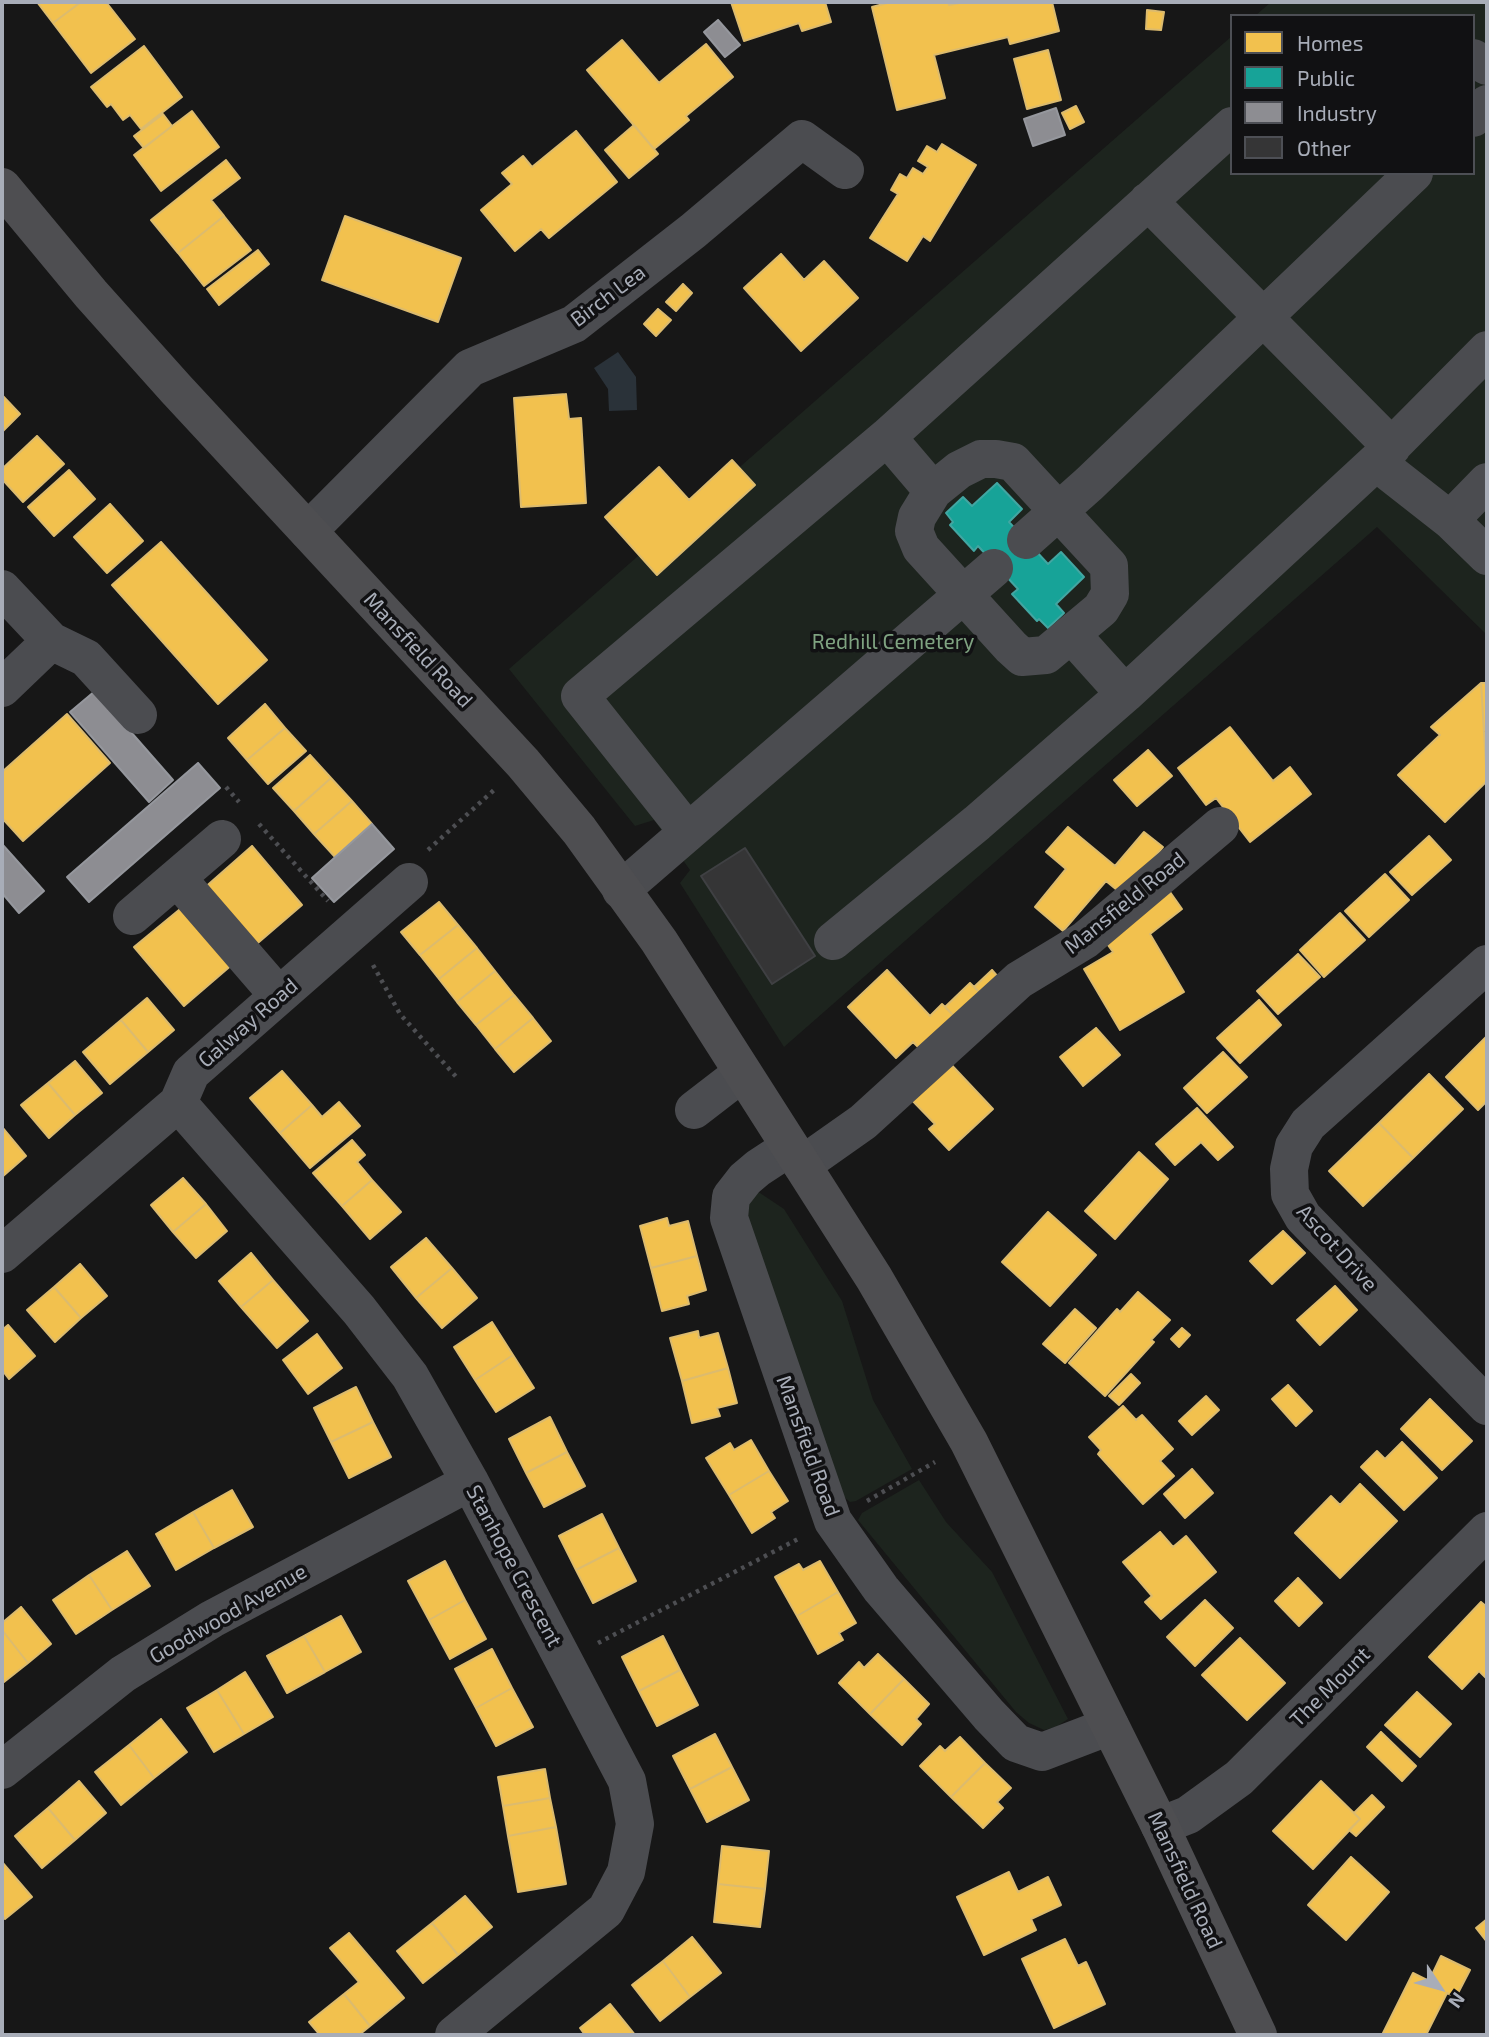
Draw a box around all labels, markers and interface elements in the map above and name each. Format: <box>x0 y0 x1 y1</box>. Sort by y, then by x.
legend <box>1230 14 1475 175</box>
text: Homes <box>1297 30 1363 55</box>
text: Public <box>1297 65 1355 90</box>
text: Industry <box>1297 100 1377 125</box>
text: Other <box>1297 135 1351 160</box>
street label: Birch Lea <box>566 260 650 332</box>
street label: Mansfield Road <box>358 587 478 713</box>
park label: Redhill Cemetery <box>812 629 974 655</box>
street label: Mansfield Road <box>1060 847 1190 959</box>
street label: Galway Road <box>193 973 303 1073</box>
street label: Ascot Drive <box>1291 1199 1383 1297</box>
street label: Mansfield Road <box>771 1372 845 1520</box>
street label: Stanhope Crescent <box>461 1481 567 1651</box>
street label: Goodwood Avenue <box>145 1559 311 1669</box>
street label: The Mount <box>1285 1642 1375 1732</box>
street label: Mansfield Road <box>1142 1808 1228 1952</box>
north arrow <box>1405 1953 1475 2023</box>
text: N <box>1444 1988 1471 2013</box>

